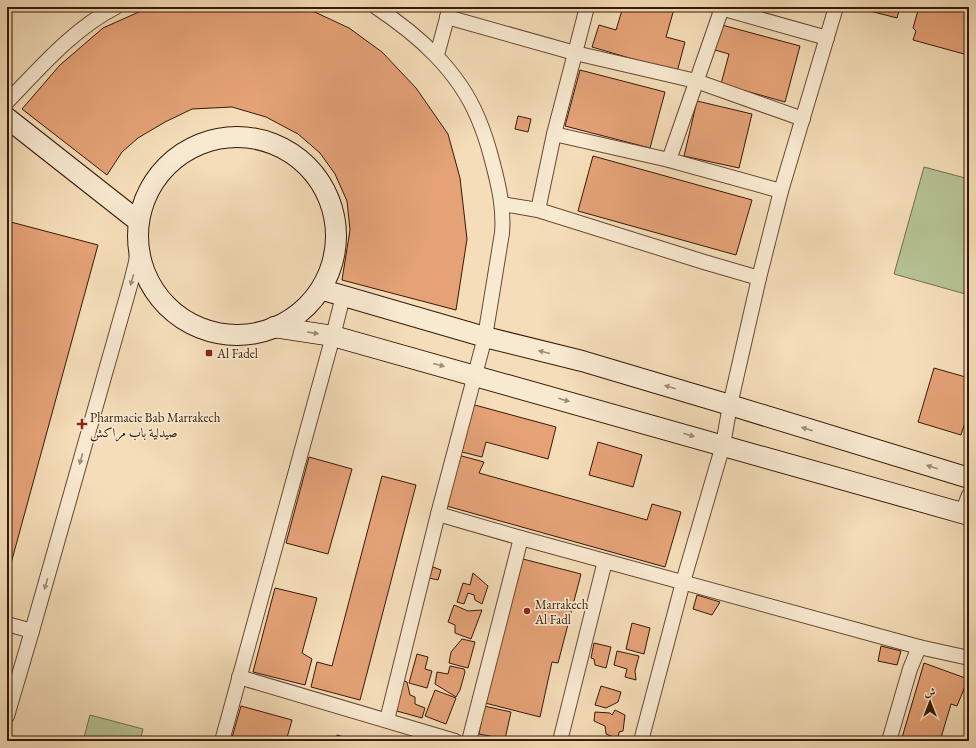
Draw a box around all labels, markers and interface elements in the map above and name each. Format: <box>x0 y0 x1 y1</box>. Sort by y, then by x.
one-way arrow <box>128 274 134 286</box>
one-way arrow <box>307 330 319 336</box>
place label: Al Fadel <box>216 345 258 362</box>
marker: Al Fadel <box>204 348 214 358</box>
one-way arrow <box>538 349 550 355</box>
one-way arrow <box>433 362 445 368</box>
one-way arrow <box>663 384 675 390</box>
one-way arrow <box>558 397 570 403</box>
place label: Pharmacie Bab Marrakech صيدلية باب مراكش <box>90 409 221 442</box>
marker: Pharmacie Bab Marrakech صيدلية باب مراكش <box>77 419 87 429</box>
one-way arrow <box>801 426 813 432</box>
one-way arrow <box>683 432 695 438</box>
one-way arrow <box>78 453 84 465</box>
one-way arrow <box>925 464 937 470</box>
one-way arrow <box>43 578 49 590</box>
place label: Marrakech Al Fadl <box>534 596 589 628</box>
marker: Marrakech Al Fadl <box>522 606 532 616</box>
north arrow <box>910 682 950 722</box>
text: ش <box>925 685 936 699</box>

